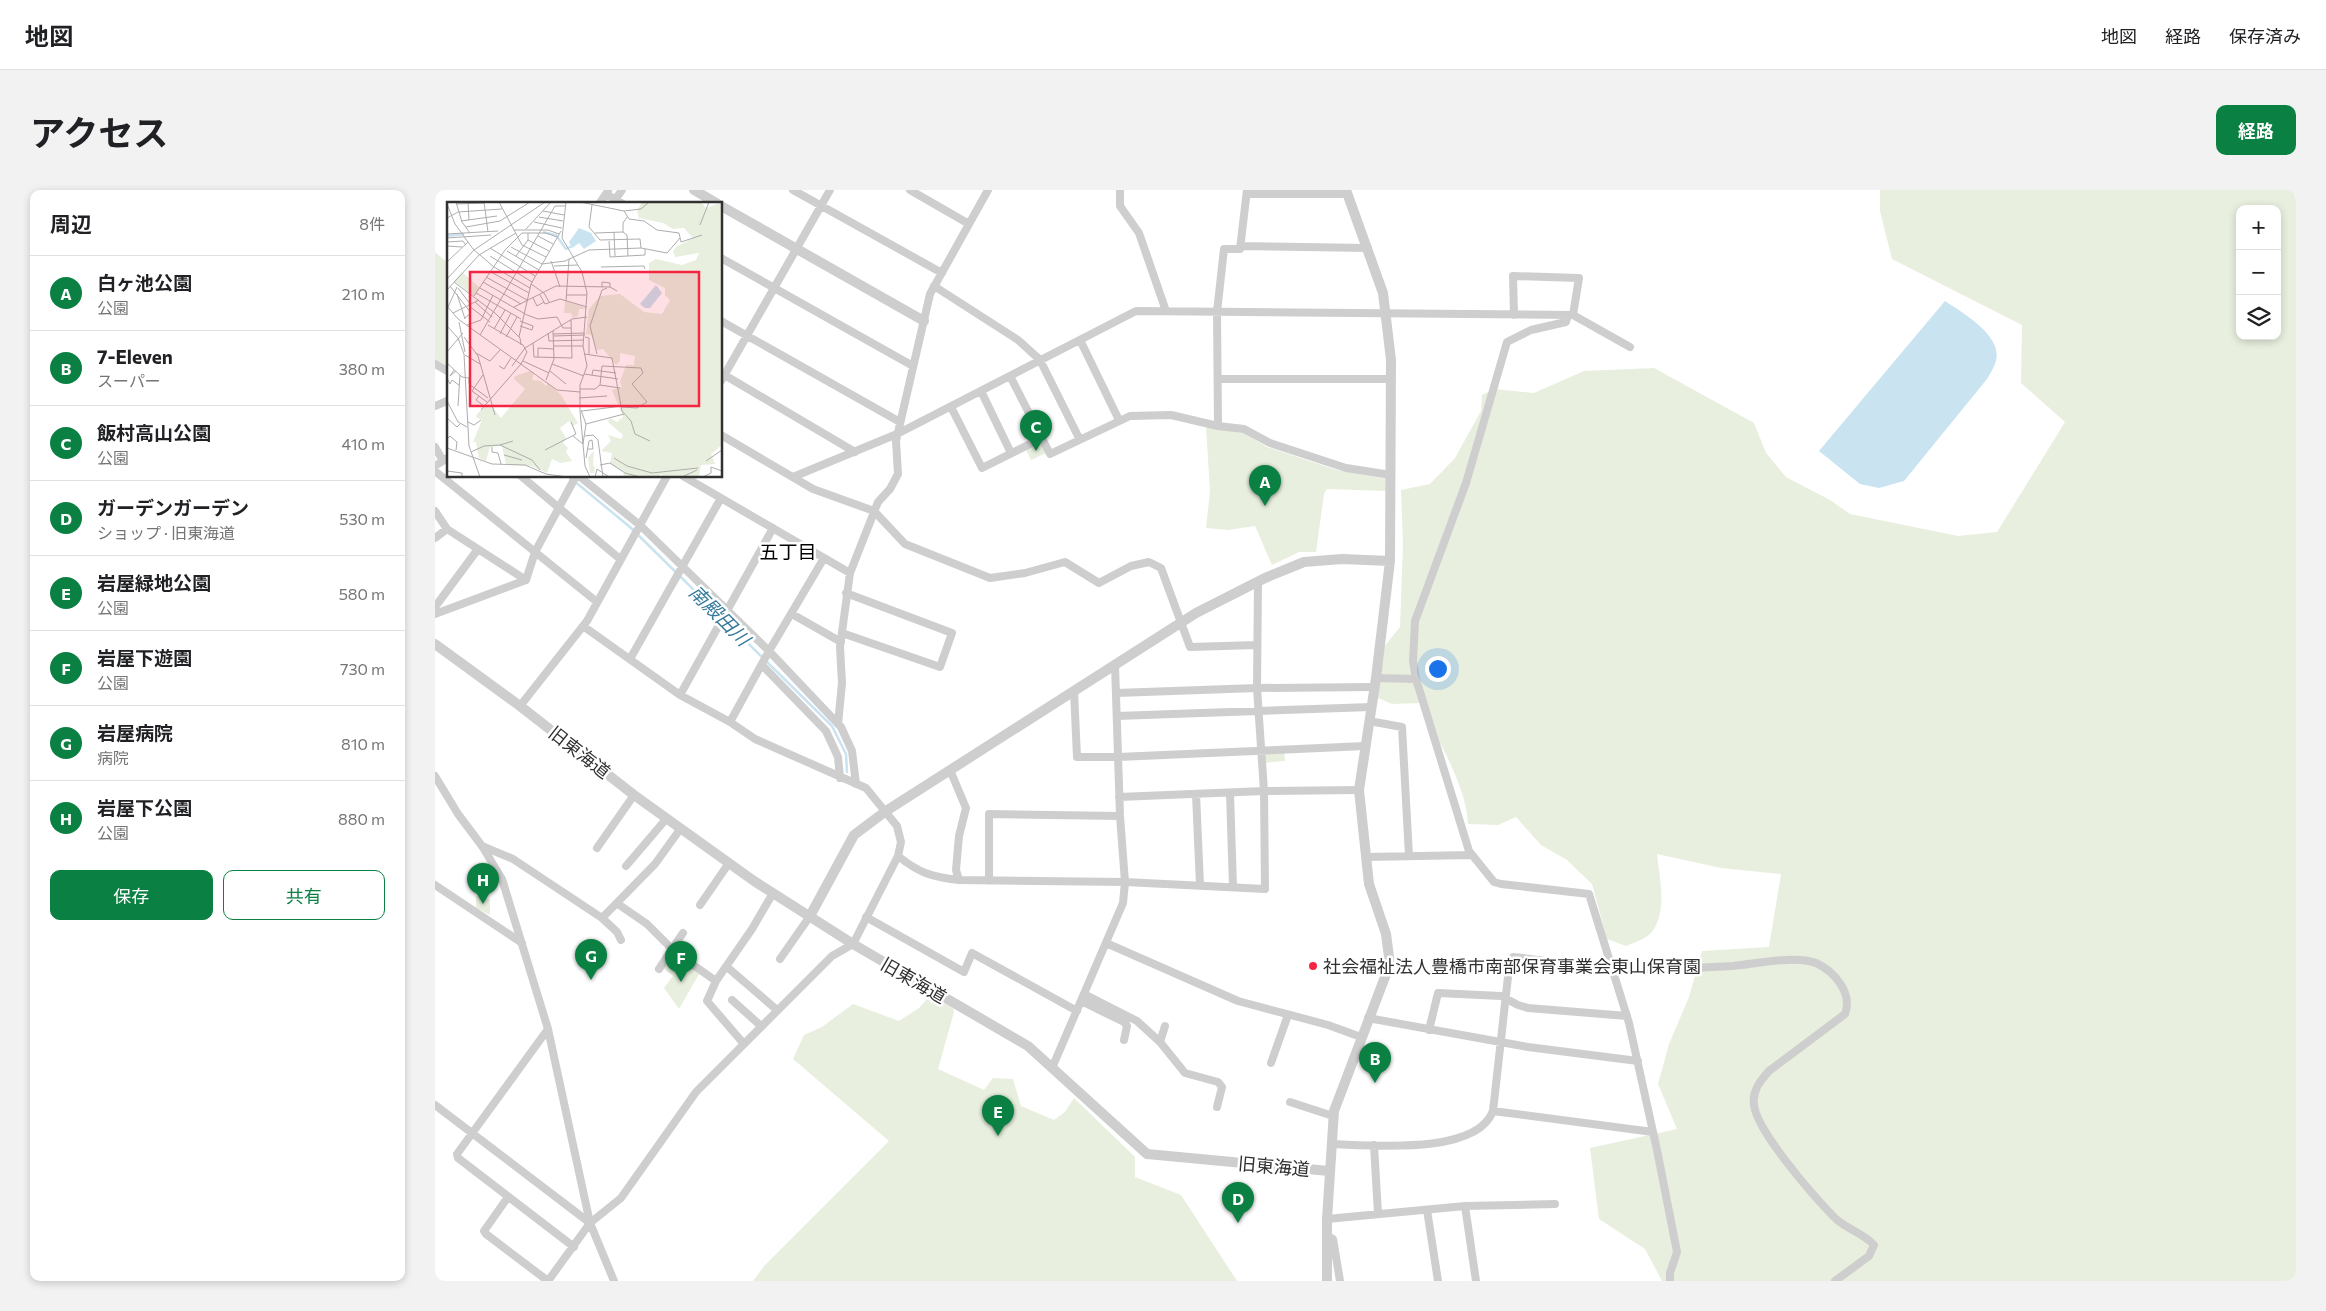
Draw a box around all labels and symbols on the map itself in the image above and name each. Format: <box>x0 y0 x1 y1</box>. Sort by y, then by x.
inset map <box>447 202 723 478</box>
pin: C <box>1020 410 1052 451</box>
pin: A <box>1249 465 1281 506</box>
district label: 五丁目 <box>759 540 817 563</box>
water label: 南殿田川 <box>685 580 756 651</box>
your location <box>1425 656 1451 682</box>
street label: 旧東海道 <box>545 721 615 783</box>
pin: H <box>467 863 499 904</box>
pin: G <box>575 939 607 980</box>
pin: F <box>665 941 697 982</box>
street label: 旧東海道 <box>877 952 951 1008</box>
place label: 社会福祉法人豊橋市南部保育事業会東山保育園 <box>1323 955 1701 977</box>
marker: 社会福祉法人豊橋市南部保育事業会東山保育園 <box>1307 960 1319 972</box>
pin: B <box>1359 1042 1391 1083</box>
pin: E <box>982 1095 1014 1136</box>
street label: 旧東海道 <box>1237 1152 1311 1180</box>
pin: D <box>1222 1182 1254 1223</box>

